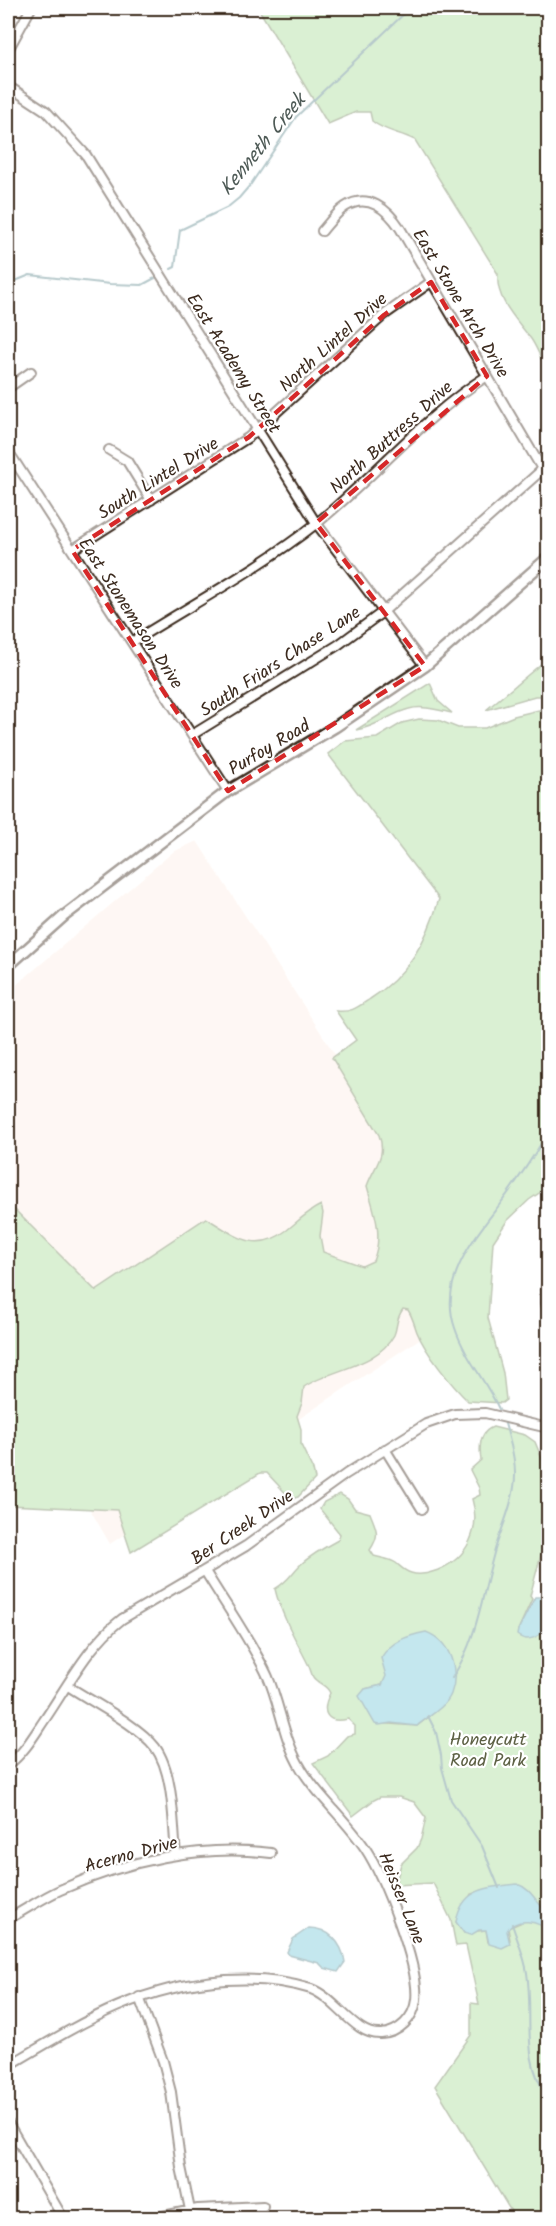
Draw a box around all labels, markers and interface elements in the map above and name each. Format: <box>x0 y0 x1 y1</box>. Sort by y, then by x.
water label: Kenneth Creek <box>212 85 317 203</box>
street label: East Stone Arch Drive <box>404 224 516 384</box>
street label: North Lintel Drive <box>273 286 395 400</box>
street label: East Academy Street <box>178 288 288 441</box>
street label: North Buttress Drive <box>323 374 461 502</box>
street label: South Lintel Drive <box>93 430 225 528</box>
street label: East Stonemason Drive <box>70 532 190 696</box>
street label: South Friars Chase Lane <box>195 599 367 725</box>
street label: Purfoy Road <box>223 712 317 784</box>
street label: Ber Creek Drive <box>185 1483 300 1574</box>
park label: Honeycutt Road Park <box>450 1726 528 1776</box>
street label: Acerno Drive <box>81 1829 181 1882</box>
street label: Heisser Lane <box>369 1848 432 1949</box>

